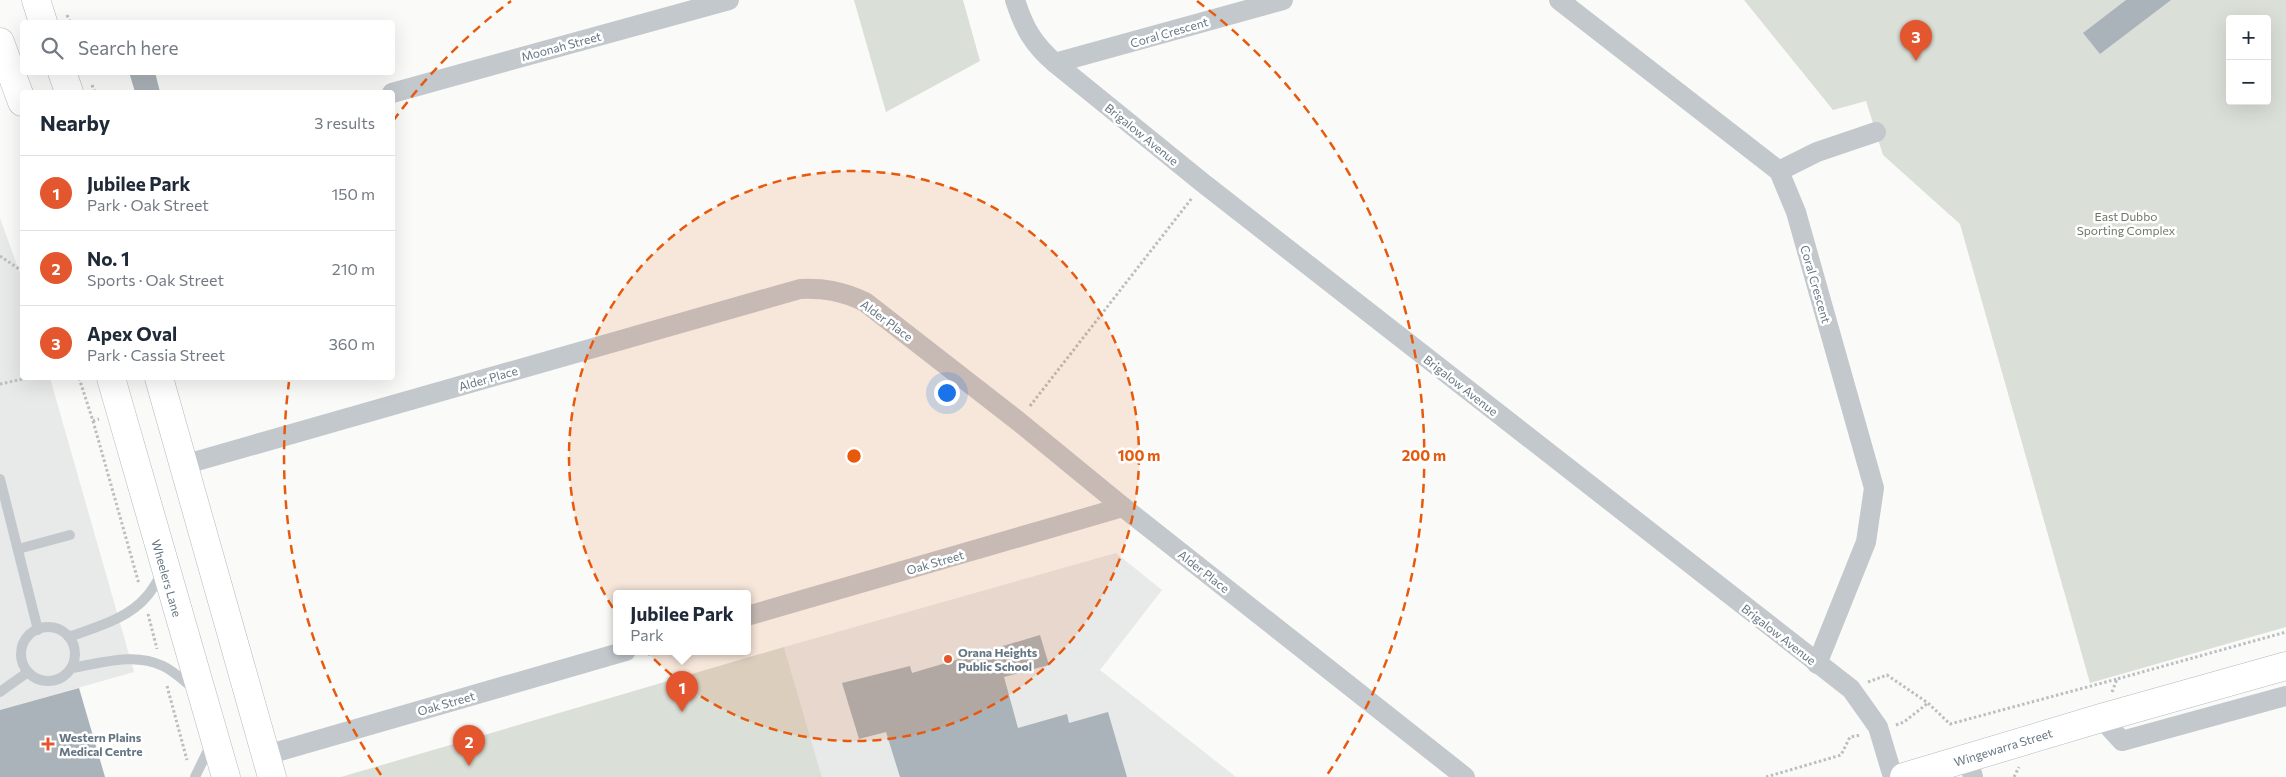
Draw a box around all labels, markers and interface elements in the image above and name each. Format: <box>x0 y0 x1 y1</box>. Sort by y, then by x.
street label: Coral Crescent <box>1128 14 1210 50</box>
map controls <box>2226 15 2271 105</box>
button: + <box>2226 15 2271 60</box>
search box <box>20 20 395 75</box>
pin: 3 <box>1900 20 1932 61</box>
street label: Moonah Street <box>520 29 603 63</box>
icon: search <box>38 34 66 62</box>
text: Search here <box>78 36 178 59</box>
button: − <box>2226 60 2271 105</box>
street label: Brigalow Avenue <box>1103 100 1181 168</box>
text: Nearby <box>40 110 110 135</box>
text: 3 results <box>314 113 375 132</box>
text: Jubilee Park <box>87 172 190 195</box>
text: 1 <box>52 184 60 203</box>
text: 150 m <box>332 184 375 203</box>
text: Park · Oak Street <box>87 195 209 214</box>
park label: East Dubbo Sporting Complex <box>2077 209 2176 237</box>
street label: Coral Crescent <box>1798 243 1834 325</box>
text: No. 1 <box>87 247 130 270</box>
text: 2 <box>51 259 61 278</box>
text: 210 m <box>332 259 375 278</box>
text: Sports · Oak Street <box>87 270 224 289</box>
street label: Alder Place <box>858 296 916 344</box>
text: Apex Oval <box>87 322 177 345</box>
text: 3 <box>51 334 61 353</box>
text: 360 m <box>329 334 375 353</box>
text: Park · Cassia Street <box>87 345 225 364</box>
street label: Brigalow Avenue <box>1421 352 1501 418</box>
street label: Alder Place <box>457 363 519 393</box>
your location <box>934 380 960 406</box>
text: 100 m <box>1118 446 1160 464</box>
text: 200 m <box>1402 446 1446 464</box>
centre of rings <box>845 447 863 465</box>
street label: Wheelers Lane <box>149 538 185 618</box>
street label: Oak Street <box>905 547 965 577</box>
street label: Alder Place <box>1176 547 1232 595</box>
popup <box>613 590 751 655</box>
street label: Brigalow Avenue <box>1739 601 1819 667</box>
text: Jubilee Park <box>630 602 734 625</box>
text: Park <box>630 625 664 644</box>
place label: Orana Heights Public School <box>958 645 1038 673</box>
marker: Orana Heights Public School <box>942 653 954 665</box>
pin: 1 <box>666 671 698 712</box>
street label: Oak Street <box>416 688 476 718</box>
pin: 2 <box>453 725 485 766</box>
street label: Wingewarra Street <box>1952 725 2054 769</box>
place label: Western Plains Medical Centre <box>59 730 143 758</box>
marker: Western Plains Medical Centre <box>41 737 55 751</box>

